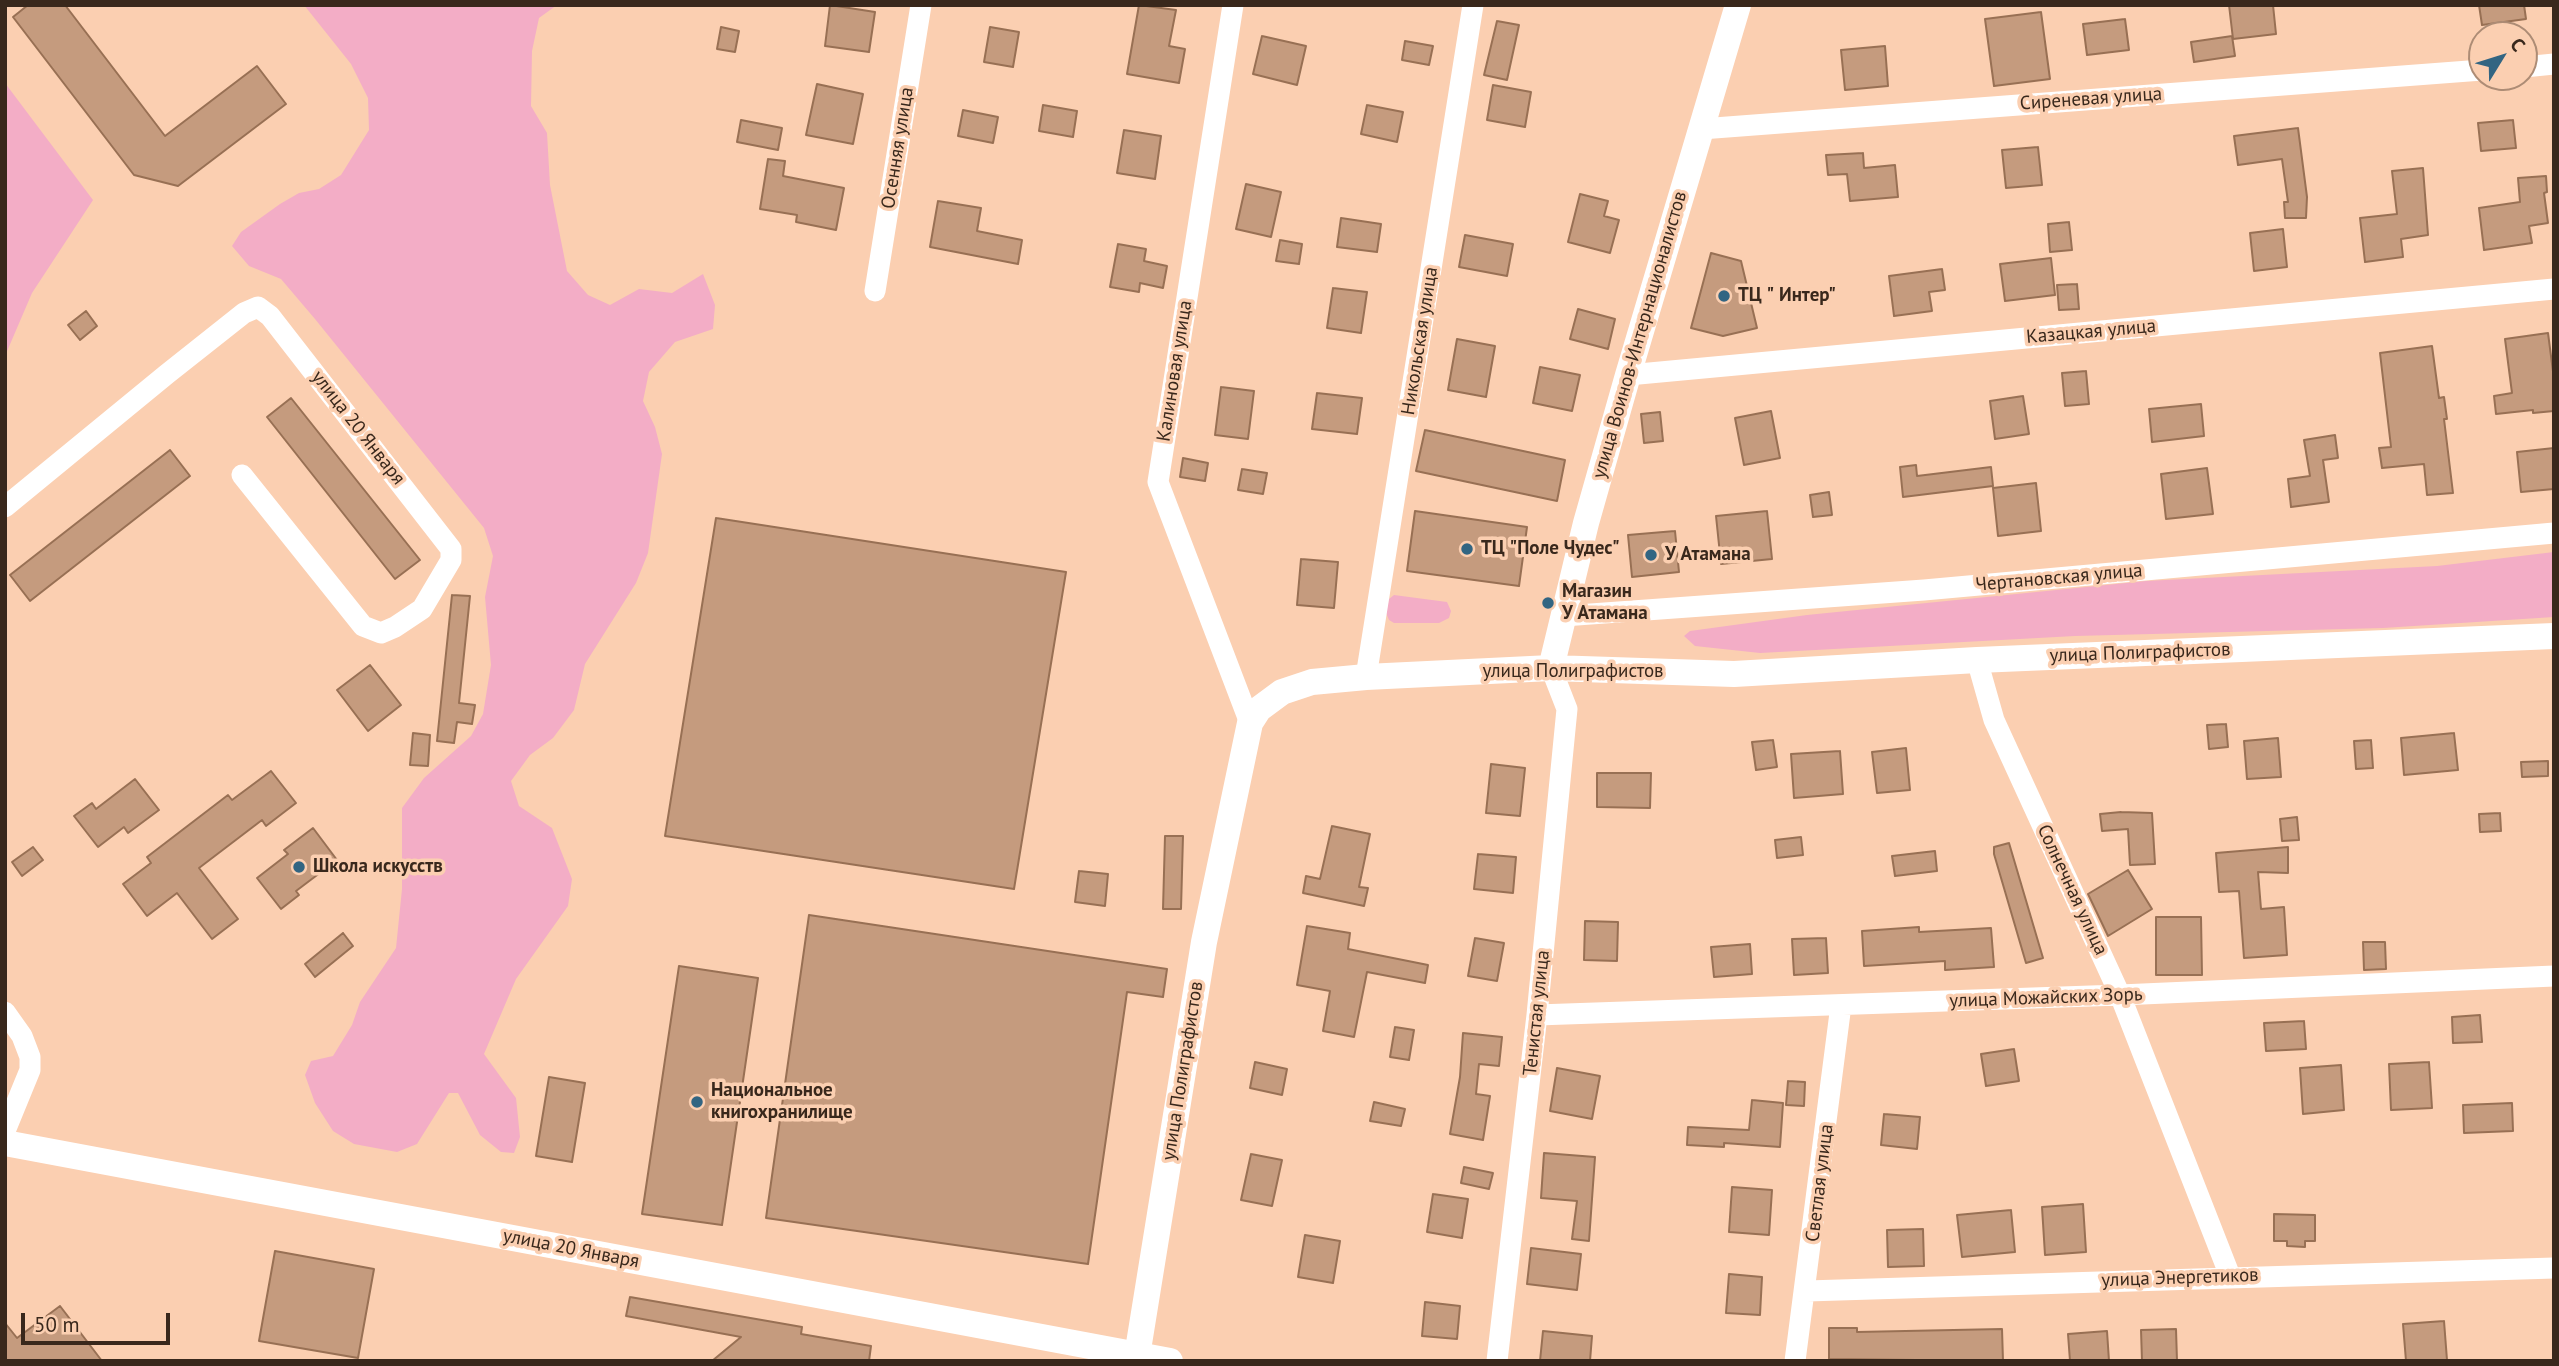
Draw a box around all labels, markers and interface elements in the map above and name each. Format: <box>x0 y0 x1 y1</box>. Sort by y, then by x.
north arrow <box>2468 21 2538 91</box>
text: С <box>2505 33 2531 56</box>
street label: Сиреневая улица <box>2019 83 2163 115</box>
street label: Осенняя улица <box>877 86 919 210</box>
street label: улица Воинов-Интернационалистов <box>1588 189 1692 481</box>
street label: Никольская улица <box>1397 265 1443 417</box>
place label: ТЦ " Интер" <box>1738 285 1836 307</box>
marker: ТЦ " Интер" <box>1716 288 1732 304</box>
street label: Калиновая улица <box>1153 299 1197 443</box>
street label: Казацкая улица <box>2025 315 2157 349</box>
street label: улица 20 Января <box>306 366 410 490</box>
place label: ТЦ "Поле Чудес" <box>1481 538 1620 560</box>
marker: ТЦ "Поле Чудес" <box>1459 541 1475 557</box>
place label: У Атамана <box>1665 544 1751 566</box>
marker: У Атамана <box>1643 547 1659 563</box>
street label: Чертановская улица <box>1975 559 2143 597</box>
place label: Магазин У Атамана <box>1562 581 1648 625</box>
marker: Магазин У Атамана <box>1540 595 1556 611</box>
street label: улица Полиграфистов <box>2049 638 2231 668</box>
street label: улица Полиграфистов <box>1482 661 1664 683</box>
street label: Солнечная улица <box>2032 821 2112 959</box>
place label: Школа искусств <box>313 856 443 878</box>
marker: Школа искусств <box>291 859 307 875</box>
street label: Тенистая улица <box>1519 949 1555 1077</box>
street label: улица Полиграфистов <box>1158 980 1208 1162</box>
street label: улица Можайских Зорь <box>1949 983 2143 1013</box>
place label: Национальное книгохранилище <box>711 1080 853 1124</box>
marker: Национальное книгохранилище <box>689 1094 705 1110</box>
street label: Светлая улица <box>1801 1123 1839 1243</box>
street label: улица 20 Января <box>501 1225 641 1273</box>
street label: улица Энергетиков <box>2101 1264 2259 1292</box>
scale bar <box>24 1300 173 1344</box>
text: 50 m <box>34 1311 80 1338</box>

